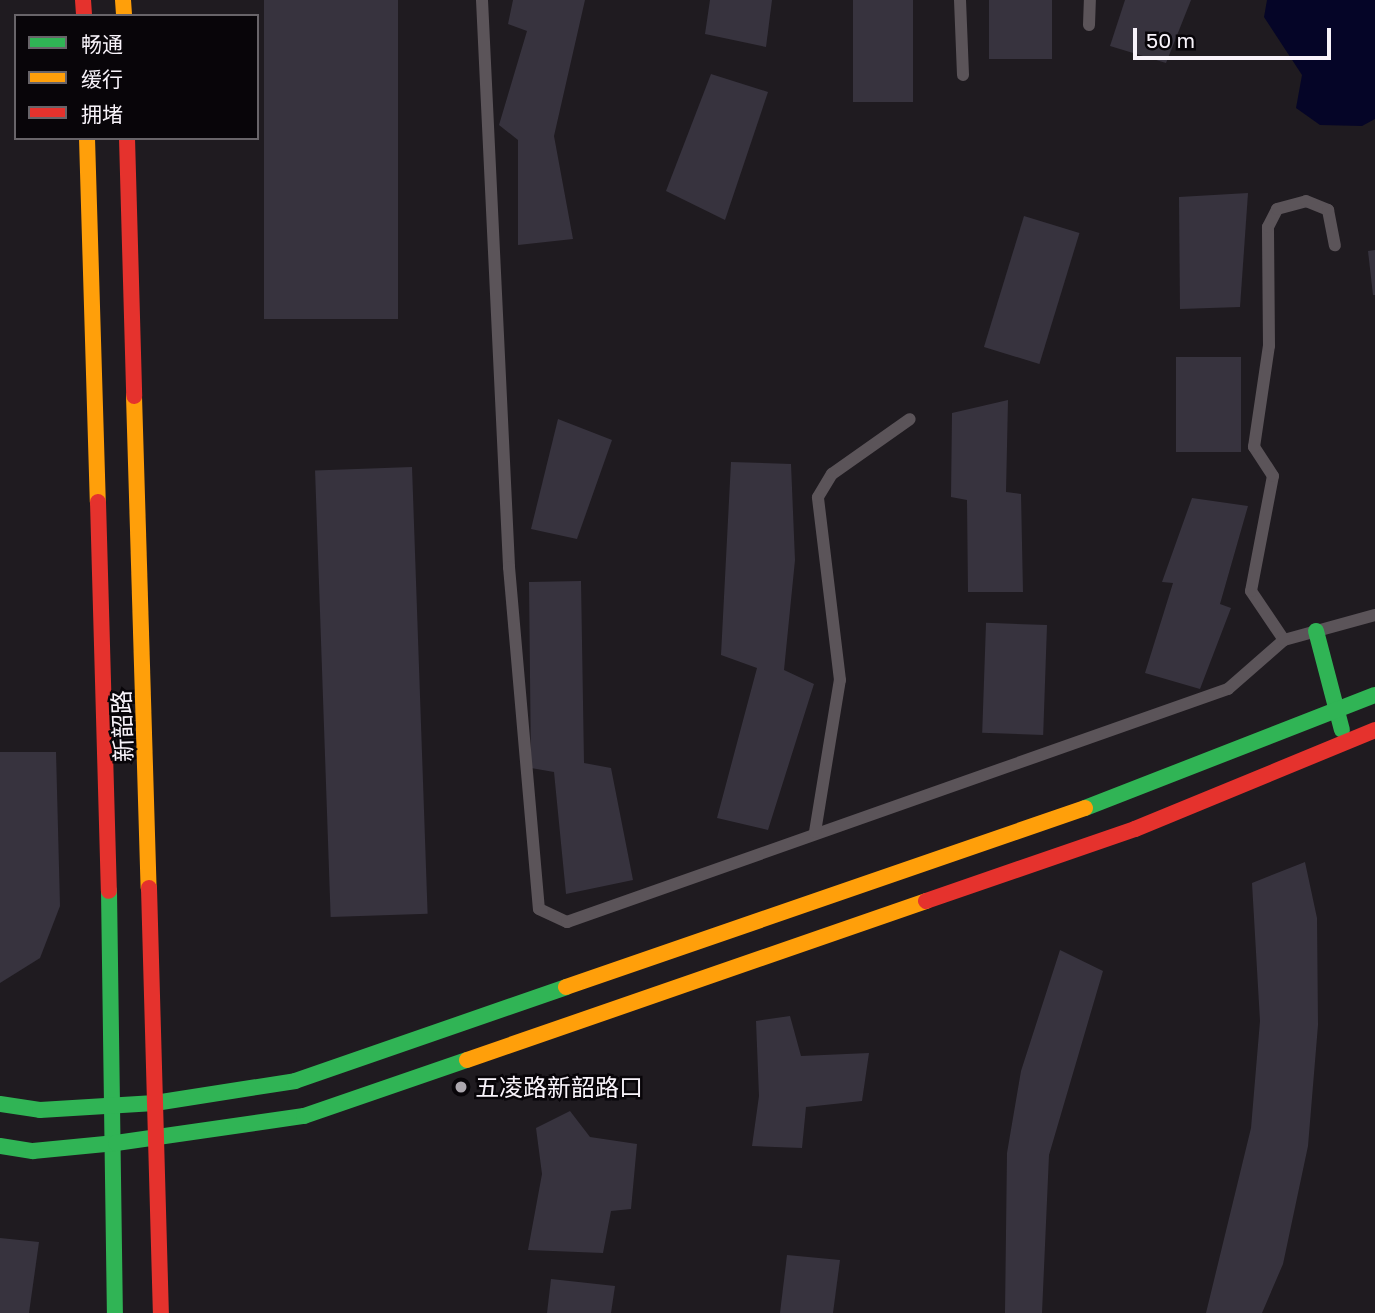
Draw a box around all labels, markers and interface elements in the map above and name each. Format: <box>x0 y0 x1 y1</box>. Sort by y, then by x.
legend <box>14 14 259 140</box>
scale bar <box>1137 14 1335 58</box>
text: 50 m <box>1146 27 1195 53</box>
text: 畅通 <box>81 31 123 57</box>
text: 缓行 <box>81 66 123 92</box>
text: 拥堵 <box>81 101 123 127</box>
street label: 新韶路 <box>106 690 138 762</box>
place label: 五凌路新韶路口 <box>475 1073 643 1101</box>
marker: 五凌路新韶路口 <box>453 1079 469 1095</box>

